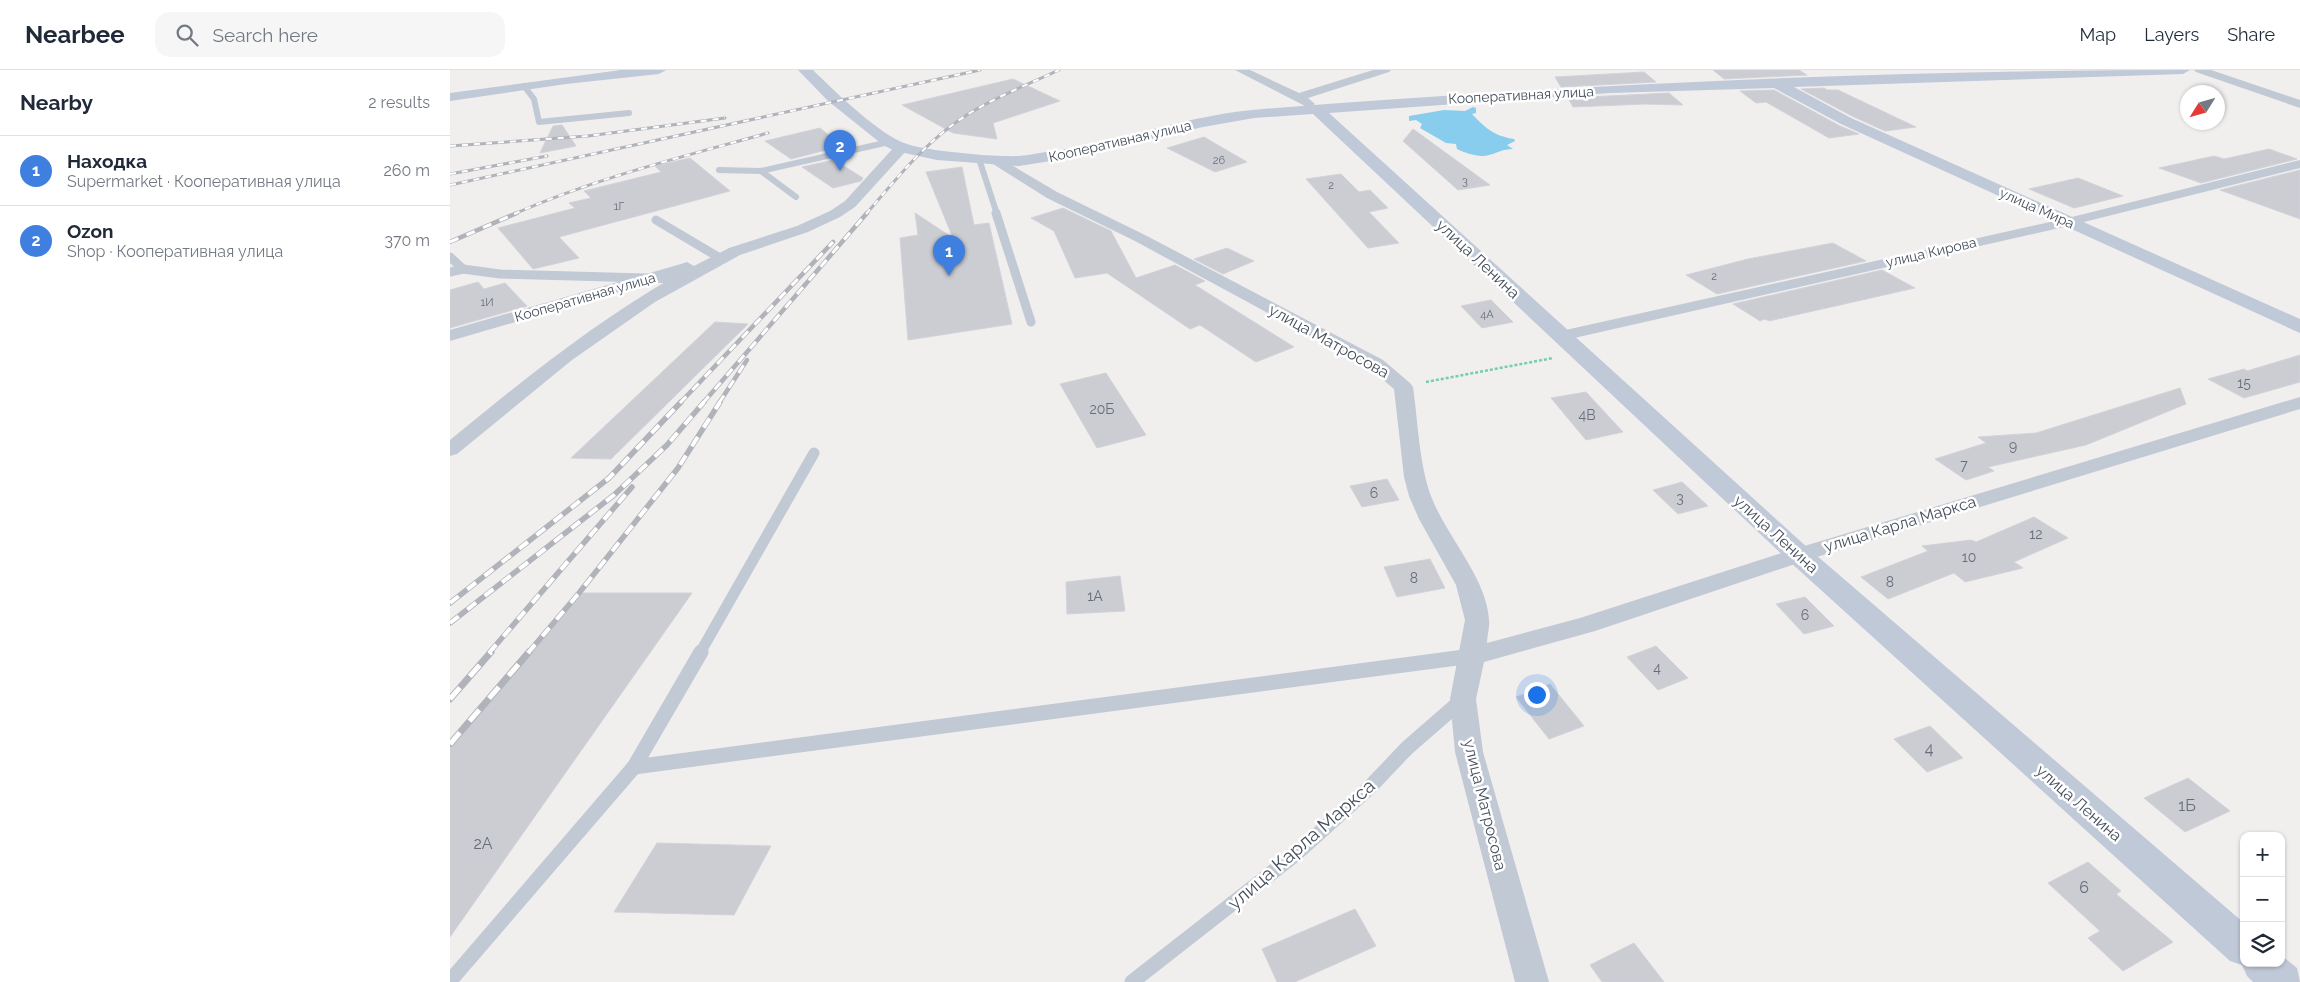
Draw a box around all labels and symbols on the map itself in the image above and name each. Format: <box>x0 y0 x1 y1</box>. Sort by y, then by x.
street label: Кооперативная улица <box>1448 83 1594 107</box>
north arrow <box>2180 85 2225 130</box>
street label: Кооперативная улица <box>1047 117 1193 165</box>
pin: 2 <box>824 130 856 171</box>
house number: 26 <box>1213 154 1226 167</box>
house number: 3 <box>1462 175 1468 188</box>
house number: 2 <box>1328 179 1334 192</box>
street label: улица Мира <box>1997 184 2077 232</box>
house number: 1Г <box>614 200 625 213</box>
street label: улица Ленина <box>1432 215 1524 303</box>
street label: улица Кирова <box>1884 234 1978 270</box>
pin: 1 <box>933 235 965 276</box>
street label: Кооперативная улица <box>513 269 657 325</box>
house number: 2 <box>1711 270 1717 283</box>
house number: 1И <box>480 296 494 309</box>
street label: улица Матросова <box>1266 300 1392 382</box>
house number: 4А <box>1480 308 1494 321</box>
house number: 15 <box>2237 375 2251 391</box>
house number: 20Б <box>1090 401 1115 417</box>
house number: 4В <box>1579 407 1595 423</box>
house number: 9 <box>2009 438 2017 454</box>
house number: 7 <box>1960 457 1968 473</box>
house number: 6 <box>1370 485 1378 501</box>
house number: 3 <box>1676 490 1684 506</box>
street label: улица Ленина <box>1730 491 1822 577</box>
street label: улица Карла Маркса <box>1822 492 1978 556</box>
house number: 12 <box>2029 526 2043 542</box>
house number: 10 <box>1962 549 1976 565</box>
house number: 8 <box>1410 570 1418 586</box>
house number: 8 <box>1886 574 1894 590</box>
house number: 1А <box>1087 588 1103 604</box>
house number: 6 <box>1801 607 1809 623</box>
house number: 4 <box>1653 660 1661 676</box>
your location <box>1524 682 1550 708</box>
street label: улица Матросова <box>1460 737 1510 873</box>
house number: 4 <box>1925 739 1934 758</box>
street label: улица Ленина <box>2032 761 2126 845</box>
street label: улица Карла Маркса <box>1223 774 1379 914</box>
house number: 1Б <box>2178 796 2196 815</box>
house number: 2А <box>473 834 493 853</box>
house number: 6 <box>2079 878 2089 897</box>

